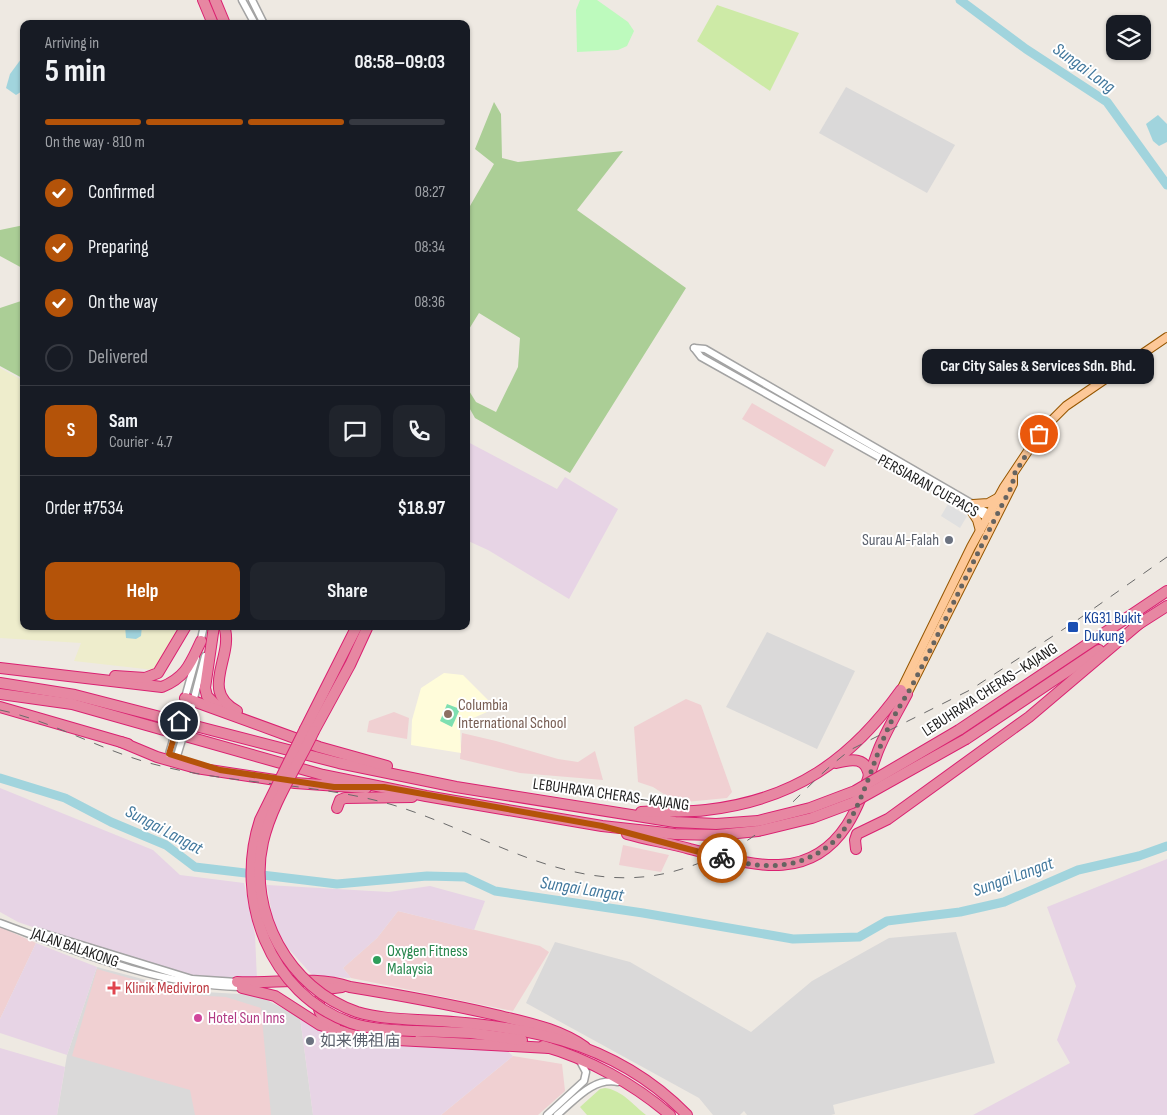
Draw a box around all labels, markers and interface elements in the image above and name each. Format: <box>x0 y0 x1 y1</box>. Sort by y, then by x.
map controls <box>1106 15 1151 60</box>
button: layers <box>1106 15 1151 60</box>
text: Arriving in <box>45 34 99 53</box>
water label: Sungai Long <box>1049 38 1120 98</box>
text: 08:58–09:03 <box>354 51 445 74</box>
text: 5 min <box>45 52 106 91</box>
text: On the way · 810 m <box>45 133 145 152</box>
icon: check <box>45 179 73 207</box>
text: Confirmed <box>88 181 155 204</box>
text: 08:27 <box>415 183 445 202</box>
icon: check <box>45 234 73 262</box>
text: Preparing <box>88 236 149 259</box>
text: 08:34 <box>414 238 445 257</box>
icon: check <box>45 289 73 317</box>
text: On the way <box>88 291 158 314</box>
text: 08:36 <box>414 293 445 312</box>
text: Delivered <box>88 346 148 369</box>
callout: Car City Sales & Services Sdn. Bhd. <box>923 349 1155 384</box>
text: Car City Sales & Services Sdn. Bhd. <box>940 357 1136 376</box>
button: chat <box>329 405 381 457</box>
button: phone <box>393 405 445 457</box>
text: Sam <box>109 410 138 433</box>
pin <box>1018 413 1060 455</box>
text: S <box>67 419 75 442</box>
icon: bag <box>1025 420 1053 448</box>
text: Courier · 4.7 <box>109 433 172 452</box>
street label: PERSIARAN CUEPACS <box>874 450 982 522</box>
text: Order #7534 <box>45 497 123 520</box>
text: $18.97 <box>398 497 445 520</box>
place label: Surau Al-Falah <box>862 531 939 550</box>
marker: Surau Al-Falah <box>943 534 955 546</box>
button: Help <box>45 562 240 620</box>
button: Share <box>250 562 445 620</box>
place label: KG31 Bukit Dukung <box>1084 609 1142 646</box>
marker: KG31 Bukit Dukung <box>1066 620 1080 634</box>
street label: LEBUHRAYA CHERAS–KAJANG <box>919 639 1061 741</box>
place label: Columbia International School <box>458 696 566 733</box>
pin <box>158 700 200 742</box>
icon: home <box>165 707 193 735</box>
marker: Columbia International School <box>442 708 454 720</box>
street label: LEBUHRAYA CHERAS–KAJANG <box>532 775 690 815</box>
water label: Sungai Langat <box>122 801 207 859</box>
courier <box>697 833 747 883</box>
icon: bike <box>708 844 736 872</box>
water label: Sungai Langat <box>970 853 1057 901</box>
water label: Sungai Langat <box>539 872 626 906</box>
street label: JALAN BALAKONG <box>28 924 121 972</box>
place label: Oxygen Fitness Malaysia <box>387 942 468 979</box>
marker: Oxygen Fitness Malaysia <box>371 954 383 966</box>
place label: Klinik Mediviron <box>125 979 210 998</box>
marker: Klinik Mediviron <box>107 981 121 995</box>
place label: Hotel Sun Inns <box>208 1009 285 1028</box>
marker: Hotel Sun Inns <box>192 1012 204 1024</box>
place label: 如来佛祖庙 <box>320 1032 400 1051</box>
marker: 如来佛祖庙 <box>304 1035 316 1047</box>

